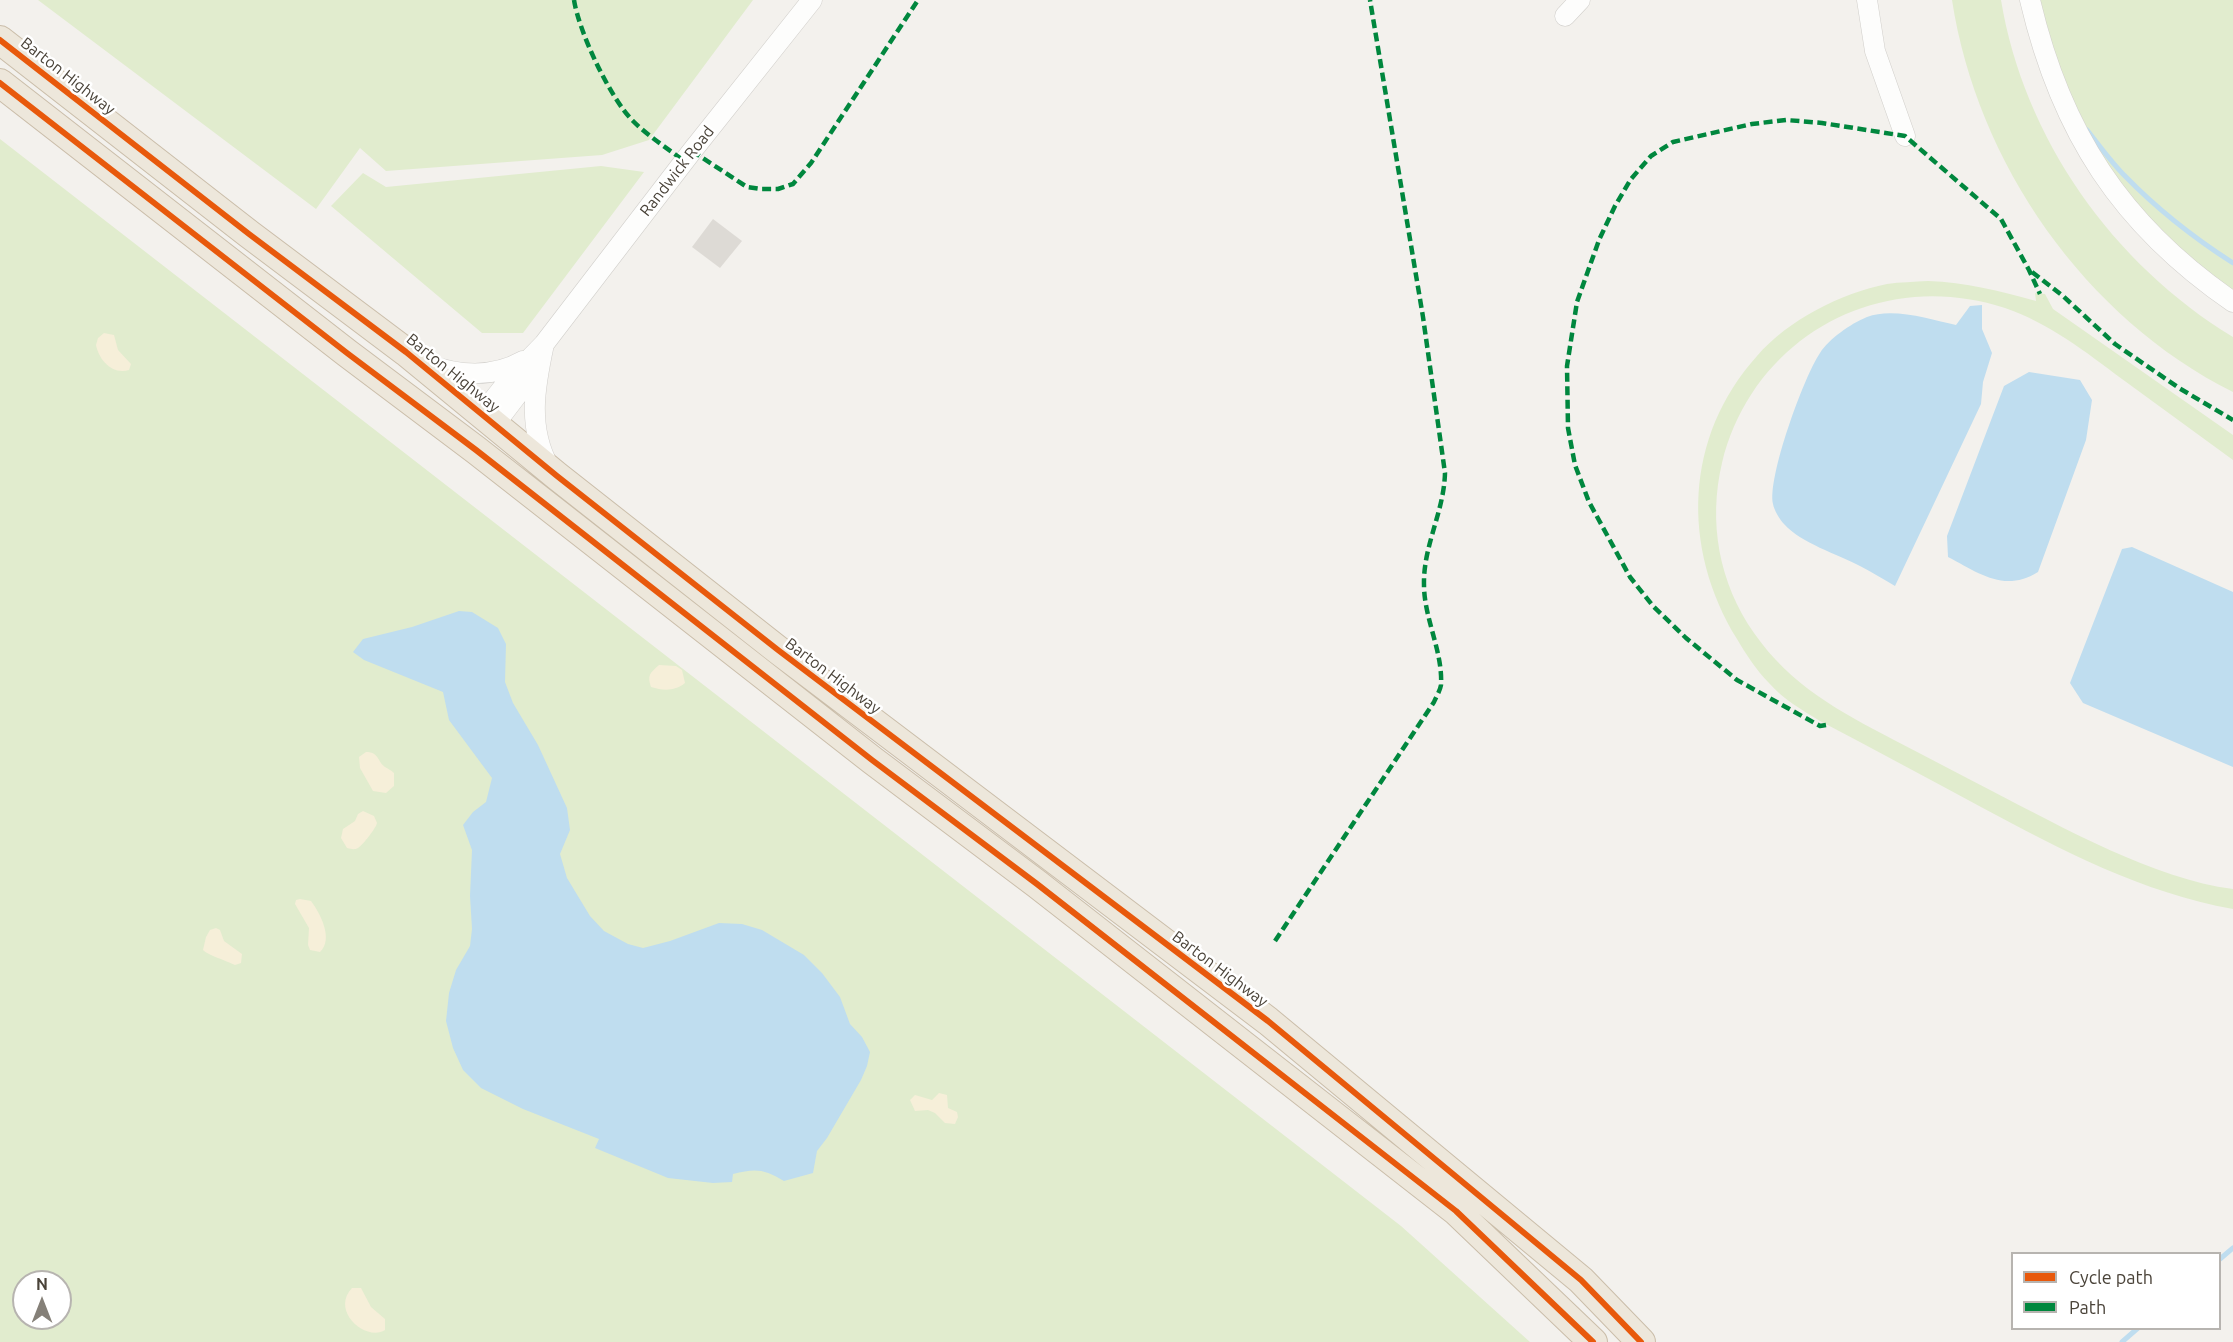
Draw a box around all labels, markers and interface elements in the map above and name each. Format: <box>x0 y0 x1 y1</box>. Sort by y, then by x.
street label: Barton Highway <box>17 33 119 119</box>
street label: Randwick Road <box>636 122 718 220</box>
street label: Barton Highway <box>402 329 504 417</box>
street label: Barton Highway <box>781 634 885 718</box>
street label: Barton Highway <box>1168 927 1272 1011</box>
legend <box>2011 1252 2221 1330</box>
text: Cycle path <box>2069 1267 2153 1287</box>
north arrow <box>12 1270 72 1330</box>
text: N <box>36 1275 48 1293</box>
text: Path <box>2069 1297 2106 1317</box>

